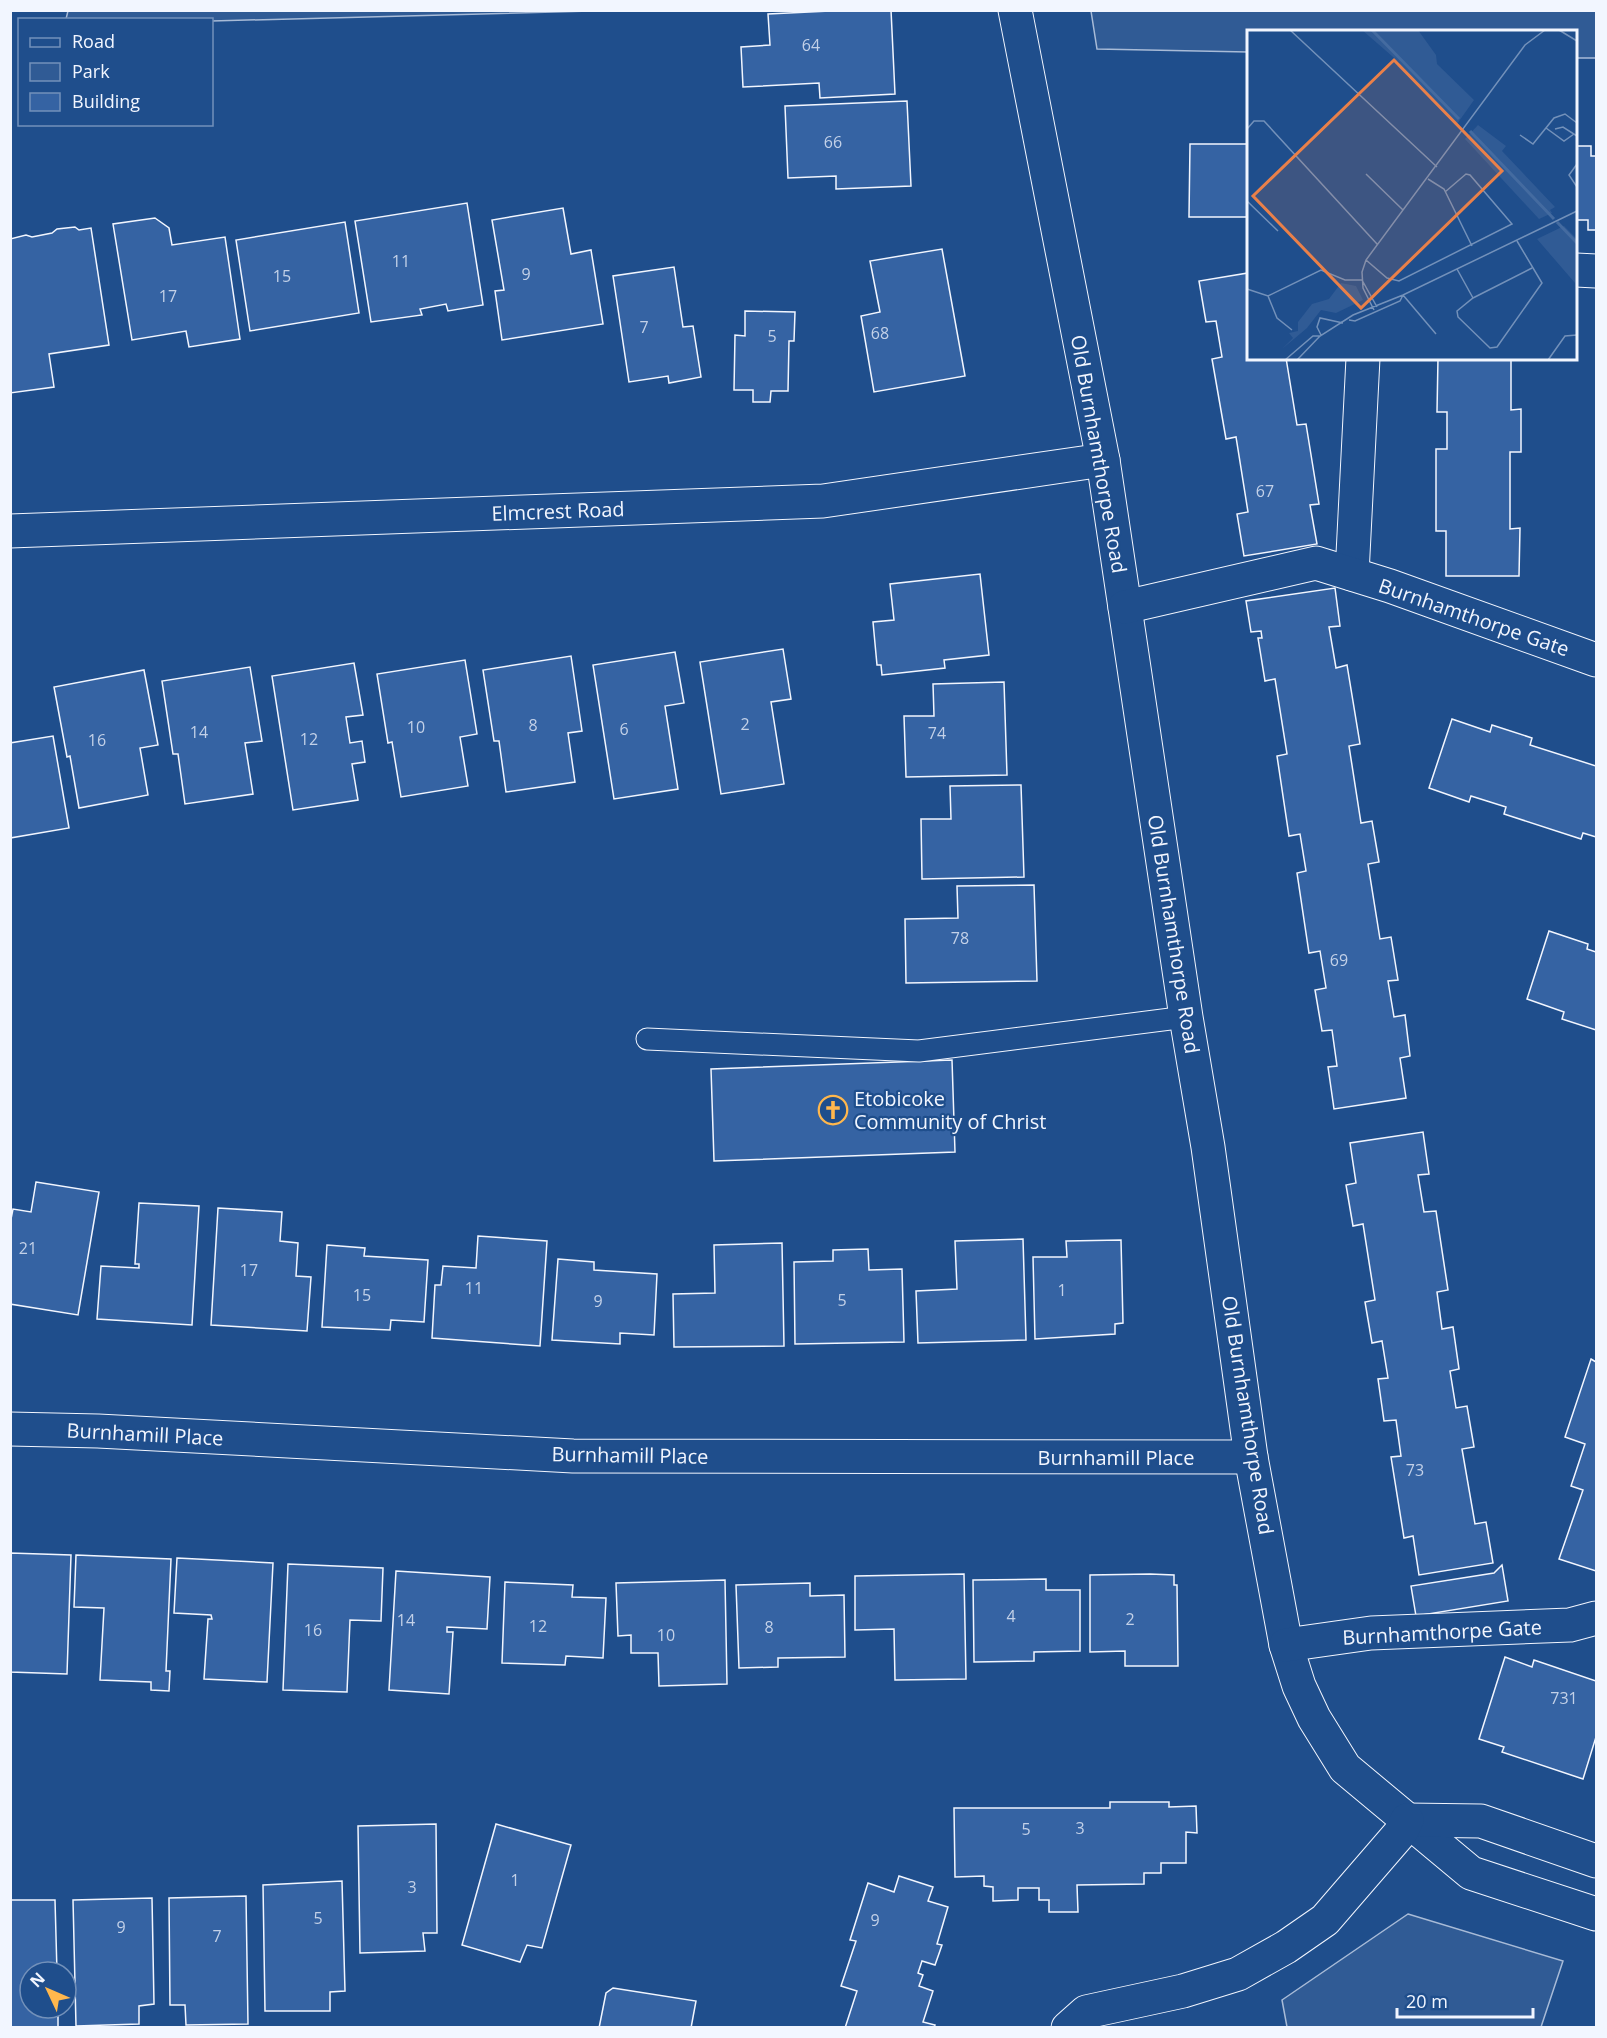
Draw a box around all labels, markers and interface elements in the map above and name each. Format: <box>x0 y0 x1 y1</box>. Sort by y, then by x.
legend <box>18 18 213 126</box>
text: Road <box>72 29 115 53</box>
inset map <box>1247 30 1577 360</box>
house number: 64 <box>802 34 820 56</box>
text: Park <box>72 59 110 83</box>
text: Building <box>72 89 140 113</box>
house number: 66 <box>824 131 842 153</box>
house number: 11 <box>392 250 410 272</box>
house number: 9 <box>521 263 531 285</box>
house number: 15 <box>273 265 291 287</box>
house number: 17 <box>159 285 177 307</box>
house number: 7 <box>639 316 649 338</box>
house number: 68 <box>871 322 889 344</box>
house number: 5 <box>767 325 777 347</box>
street label: Old Burnhamthorpe Road <box>1065 333 1133 575</box>
house number: 67 <box>1256 480 1274 502</box>
street label: Elmcrest Road <box>491 495 625 527</box>
street label: Burnhamthorpe Gate <box>1375 572 1573 662</box>
house number: 2 <box>740 713 750 735</box>
house number: 8 <box>528 714 538 736</box>
house number: 10 <box>407 716 425 738</box>
house number: 6 <box>619 718 629 740</box>
house number: 14 <box>190 721 208 743</box>
house number: 74 <box>928 722 946 744</box>
house number: 12 <box>300 728 318 750</box>
house number: 16 <box>88 729 106 751</box>
street label: Old Burnhamthorpe Road <box>1142 813 1206 1055</box>
house number: 78 <box>951 927 969 949</box>
house number: 69 <box>1330 949 1348 971</box>
place label: Etobicoke Community of Christ <box>854 1085 1046 1135</box>
church icon: Etobicoke Community of Christ <box>817 1094 849 1126</box>
house number: 21 <box>19 1237 37 1259</box>
house number: 17 <box>240 1259 258 1281</box>
house number: 11 <box>465 1277 483 1299</box>
house number: 1 <box>1057 1279 1067 1301</box>
house number: 15 <box>353 1284 371 1306</box>
house number: 5 <box>837 1289 847 1311</box>
house number: 9 <box>593 1290 603 1312</box>
street label: Old Burnhamthorpe Road <box>1216 1294 1280 1536</box>
street label: Burnhamill Place <box>66 1416 224 1452</box>
street label: Burnhamill Place <box>551 1440 709 1470</box>
street label: Burnhamill Place <box>1038 1444 1194 1471</box>
house number: 73 <box>1406 1459 1424 1481</box>
house number: 4 <box>1006 1605 1016 1627</box>
house number: 2 <box>1125 1608 1135 1630</box>
house number: 14 <box>397 1609 415 1631</box>
street label: Burnhamthorpe Gate <box>1342 1613 1542 1651</box>
house number: 12 <box>529 1615 547 1637</box>
house number: 8 <box>764 1616 774 1638</box>
house number: 16 <box>304 1619 322 1641</box>
house number: 10 <box>657 1624 675 1646</box>
house number: 731 <box>1550 1687 1578 1709</box>
house number: 3 <box>1075 1817 1085 1839</box>
house number: 5 <box>1021 1818 1031 1840</box>
house number: 1 <box>510 1869 520 1891</box>
house number: 3 <box>407 1876 417 1898</box>
house number: 5 <box>313 1907 323 1929</box>
house number: 9 <box>870 1909 880 1931</box>
house number: 9 <box>116 1916 126 1938</box>
house number: 7 <box>212 1925 222 1947</box>
north arrow <box>18 1960 78 2020</box>
text: N <box>25 1967 50 1992</box>
scale bar <box>1397 1981 1534 2019</box>
text: 20 m <box>1406 1989 1448 2013</box>

